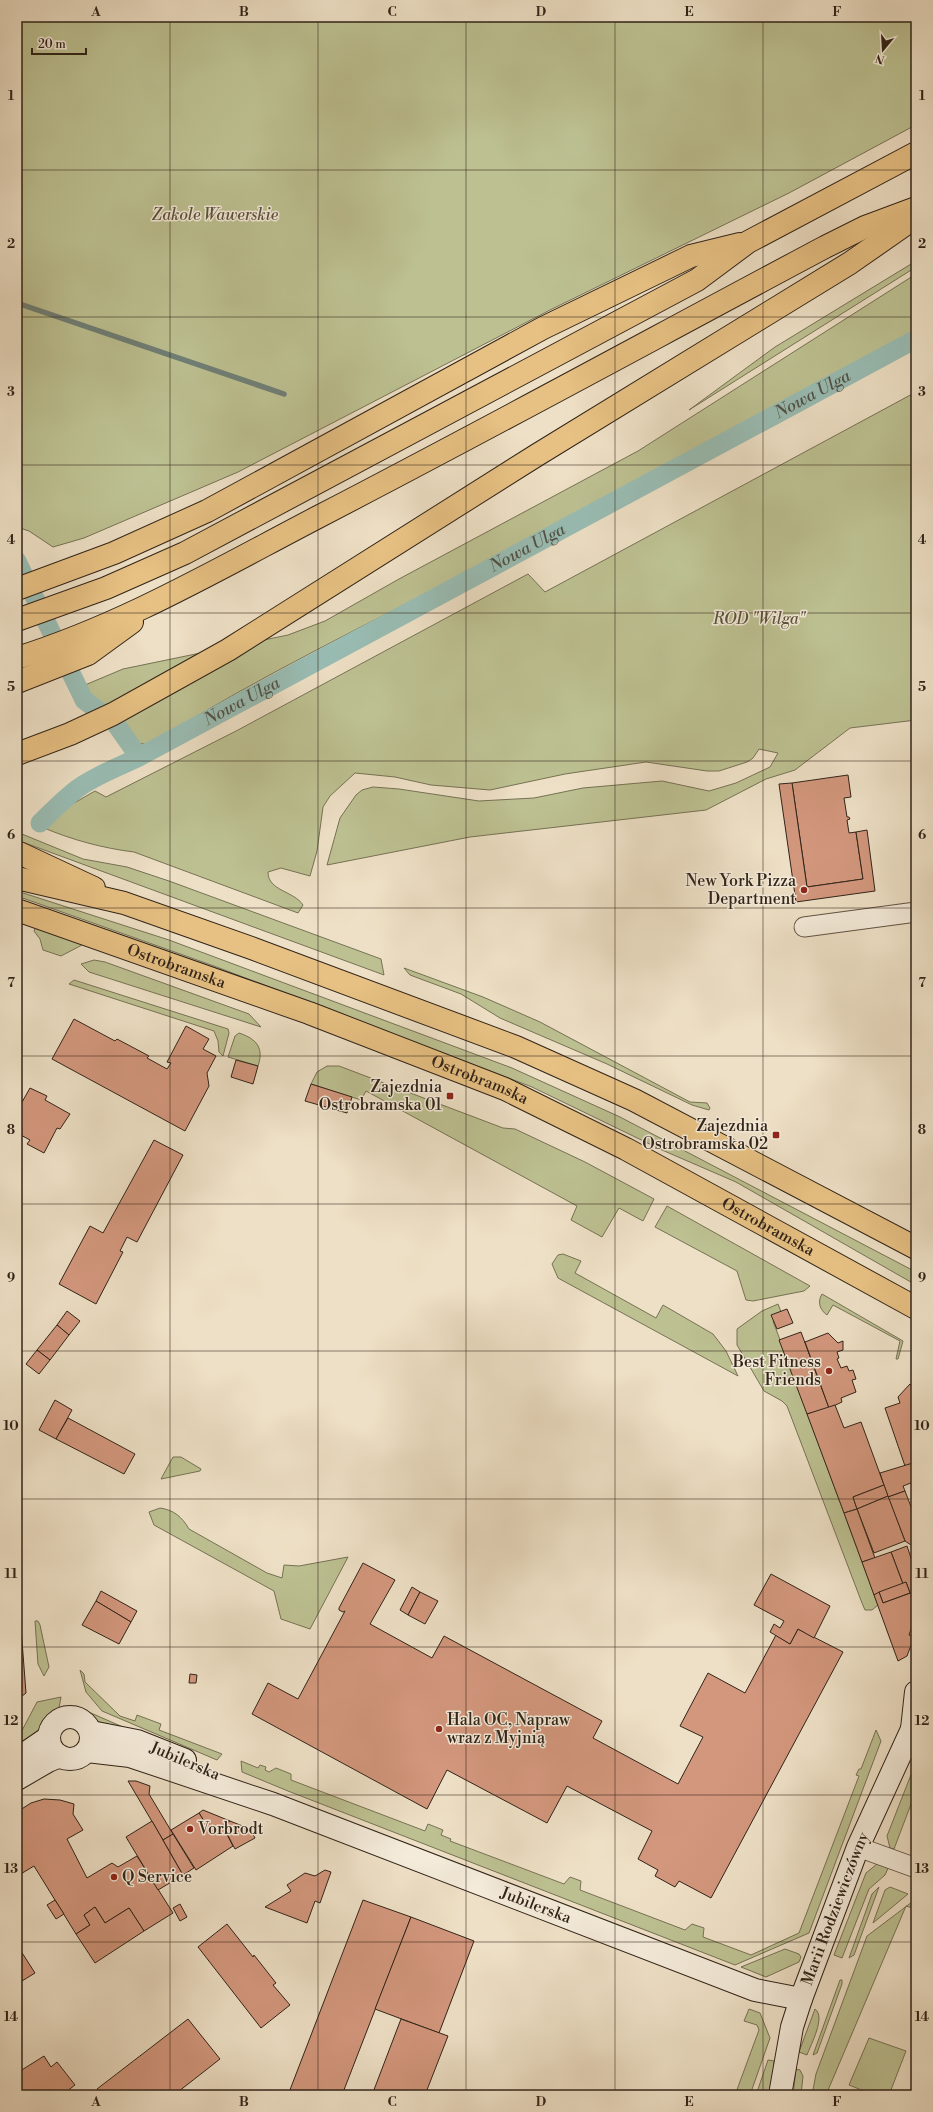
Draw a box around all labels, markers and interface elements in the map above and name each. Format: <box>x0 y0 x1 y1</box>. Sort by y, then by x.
text: A <box>90 4 101 20</box>
text: B <box>239 4 249 20</box>
text: C <box>387 4 397 20</box>
text: D <box>536 4 546 20</box>
text: E <box>684 4 694 20</box>
text: F <box>832 4 842 20</box>
scale bar <box>32 30 86 56</box>
north arrow <box>863 30 903 70</box>
text: 20 m <box>38 37 66 52</box>
text: N <box>874 50 887 67</box>
text: 1 <box>8 88 15 104</box>
text: 1 <box>919 88 926 104</box>
park label: Zakole Wawerskie <box>152 205 279 225</box>
text: 2 <box>7 236 15 252</box>
text: 2 <box>918 236 926 252</box>
water label: Nowa Ulga <box>770 365 855 425</box>
text: 3 <box>7 384 15 400</box>
text: 3 <box>918 384 926 400</box>
water label: Nowa Ulga <box>484 518 570 578</box>
text: 4 <box>7 532 16 548</box>
text: 4 <box>918 532 927 548</box>
park label: ROD "Wilga" <box>712 609 807 629</box>
water label: Nowa Ulga <box>199 672 284 732</box>
text: 5 <box>7 679 15 695</box>
text: 5 <box>918 679 926 695</box>
text: 6 <box>7 827 15 843</box>
text: 6 <box>918 827 926 843</box>
place label: New York Pizza Department <box>686 871 797 909</box>
marker: New York Pizza Department <box>799 885 809 895</box>
street label: Ostrobramska <box>124 940 229 993</box>
text: 7 <box>7 975 15 991</box>
text: 7 <box>918 975 926 991</box>
street label: Ostrobramska <box>428 1051 532 1109</box>
place label: Zajezdnia Ostrobramska 01 <box>319 1077 443 1115</box>
marker: Zajezdnia Ostrobramska 01 <box>445 1091 455 1101</box>
place label: Zajezdnia Ostrobramska 02 <box>642 1116 769 1154</box>
text: 8 <box>7 1122 15 1138</box>
text: 8 <box>918 1122 926 1138</box>
marker: Zajezdnia Ostrobramska 02 <box>771 1130 781 1140</box>
street label: Ostrobramska <box>718 1193 819 1261</box>
text: 9 <box>7 1270 15 1286</box>
text: 9 <box>918 1270 926 1286</box>
place label: Best Fitness Friends <box>732 1352 821 1390</box>
marker: Best Fitness Friends <box>824 1366 834 1376</box>
text: 10 <box>3 1418 19 1434</box>
text: 10 <box>914 1418 930 1434</box>
text: 11 <box>5 1566 18 1582</box>
text: 11 <box>916 1566 929 1582</box>
place label: Hala OC, Napraw wraz z Myjnią <box>446 1710 571 1748</box>
text: 12 <box>4 1713 18 1729</box>
text: 12 <box>915 1713 929 1729</box>
marker: Hala OC, Napraw wraz z Myjnią <box>434 1724 444 1734</box>
street label: Jubilerska <box>146 1737 224 1785</box>
place label: Vorbrodt <box>197 1819 264 1839</box>
marker: Vorbrodt <box>185 1824 195 1834</box>
street label: Marii Rodziewiczówny <box>797 1829 874 1988</box>
text: 13 <box>4 1861 18 1877</box>
text: 13 <box>915 1861 929 1877</box>
place label: Q Service <box>122 1867 192 1887</box>
marker: Q Service <box>109 1872 119 1882</box>
street label: Jubilerska <box>497 1882 575 1928</box>
text: 14 <box>4 2009 18 2025</box>
text: 14 <box>915 2009 929 2025</box>
text: A <box>90 2094 101 2110</box>
text: B <box>239 2094 249 2110</box>
text: C <box>387 2094 397 2110</box>
text: D <box>536 2094 546 2110</box>
text: E <box>684 2094 694 2110</box>
text: F <box>832 2094 842 2110</box>

